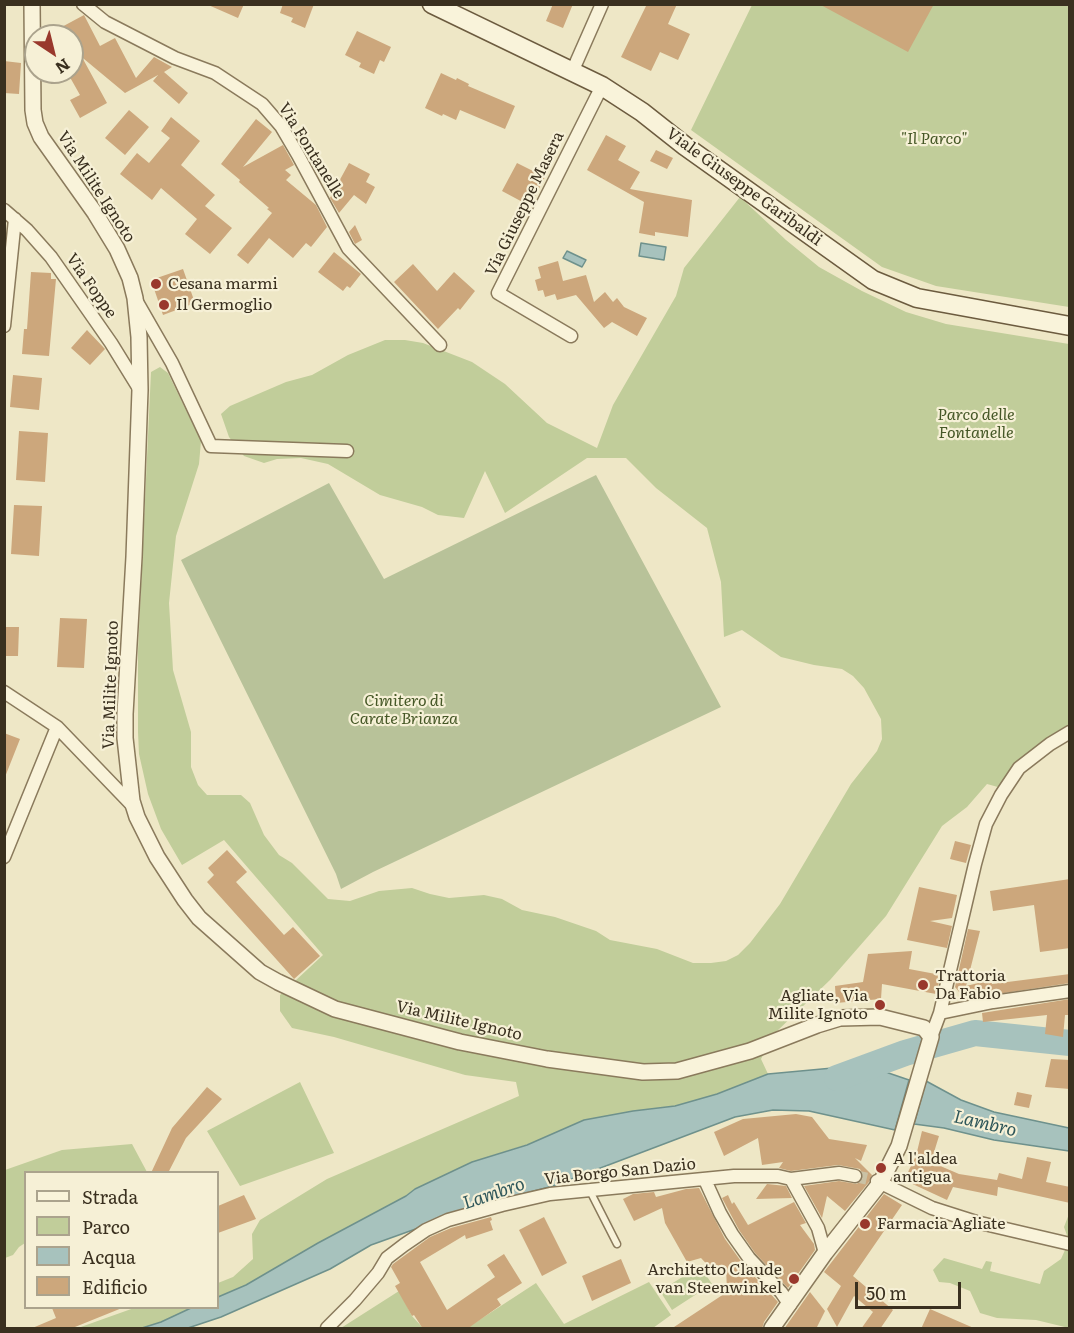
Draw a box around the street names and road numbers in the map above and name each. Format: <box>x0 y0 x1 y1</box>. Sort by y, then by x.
street label: Via Fontanelle <box>274 100 348 202</box>
street label: Viale Giuseppe Garibaldi <box>662 124 826 250</box>
street label: Via Milite Ignoto <box>53 128 139 246</box>
street label: Via Giuseppe Masera <box>482 129 568 279</box>
street label: Via Foppe <box>62 250 120 322</box>
street label: Via Milite Ignoto <box>99 620 123 750</box>
street label: Via Milite Ignoto <box>394 997 524 1045</box>
street label: Via Borgo San Dazio <box>543 1154 697 1190</box>

